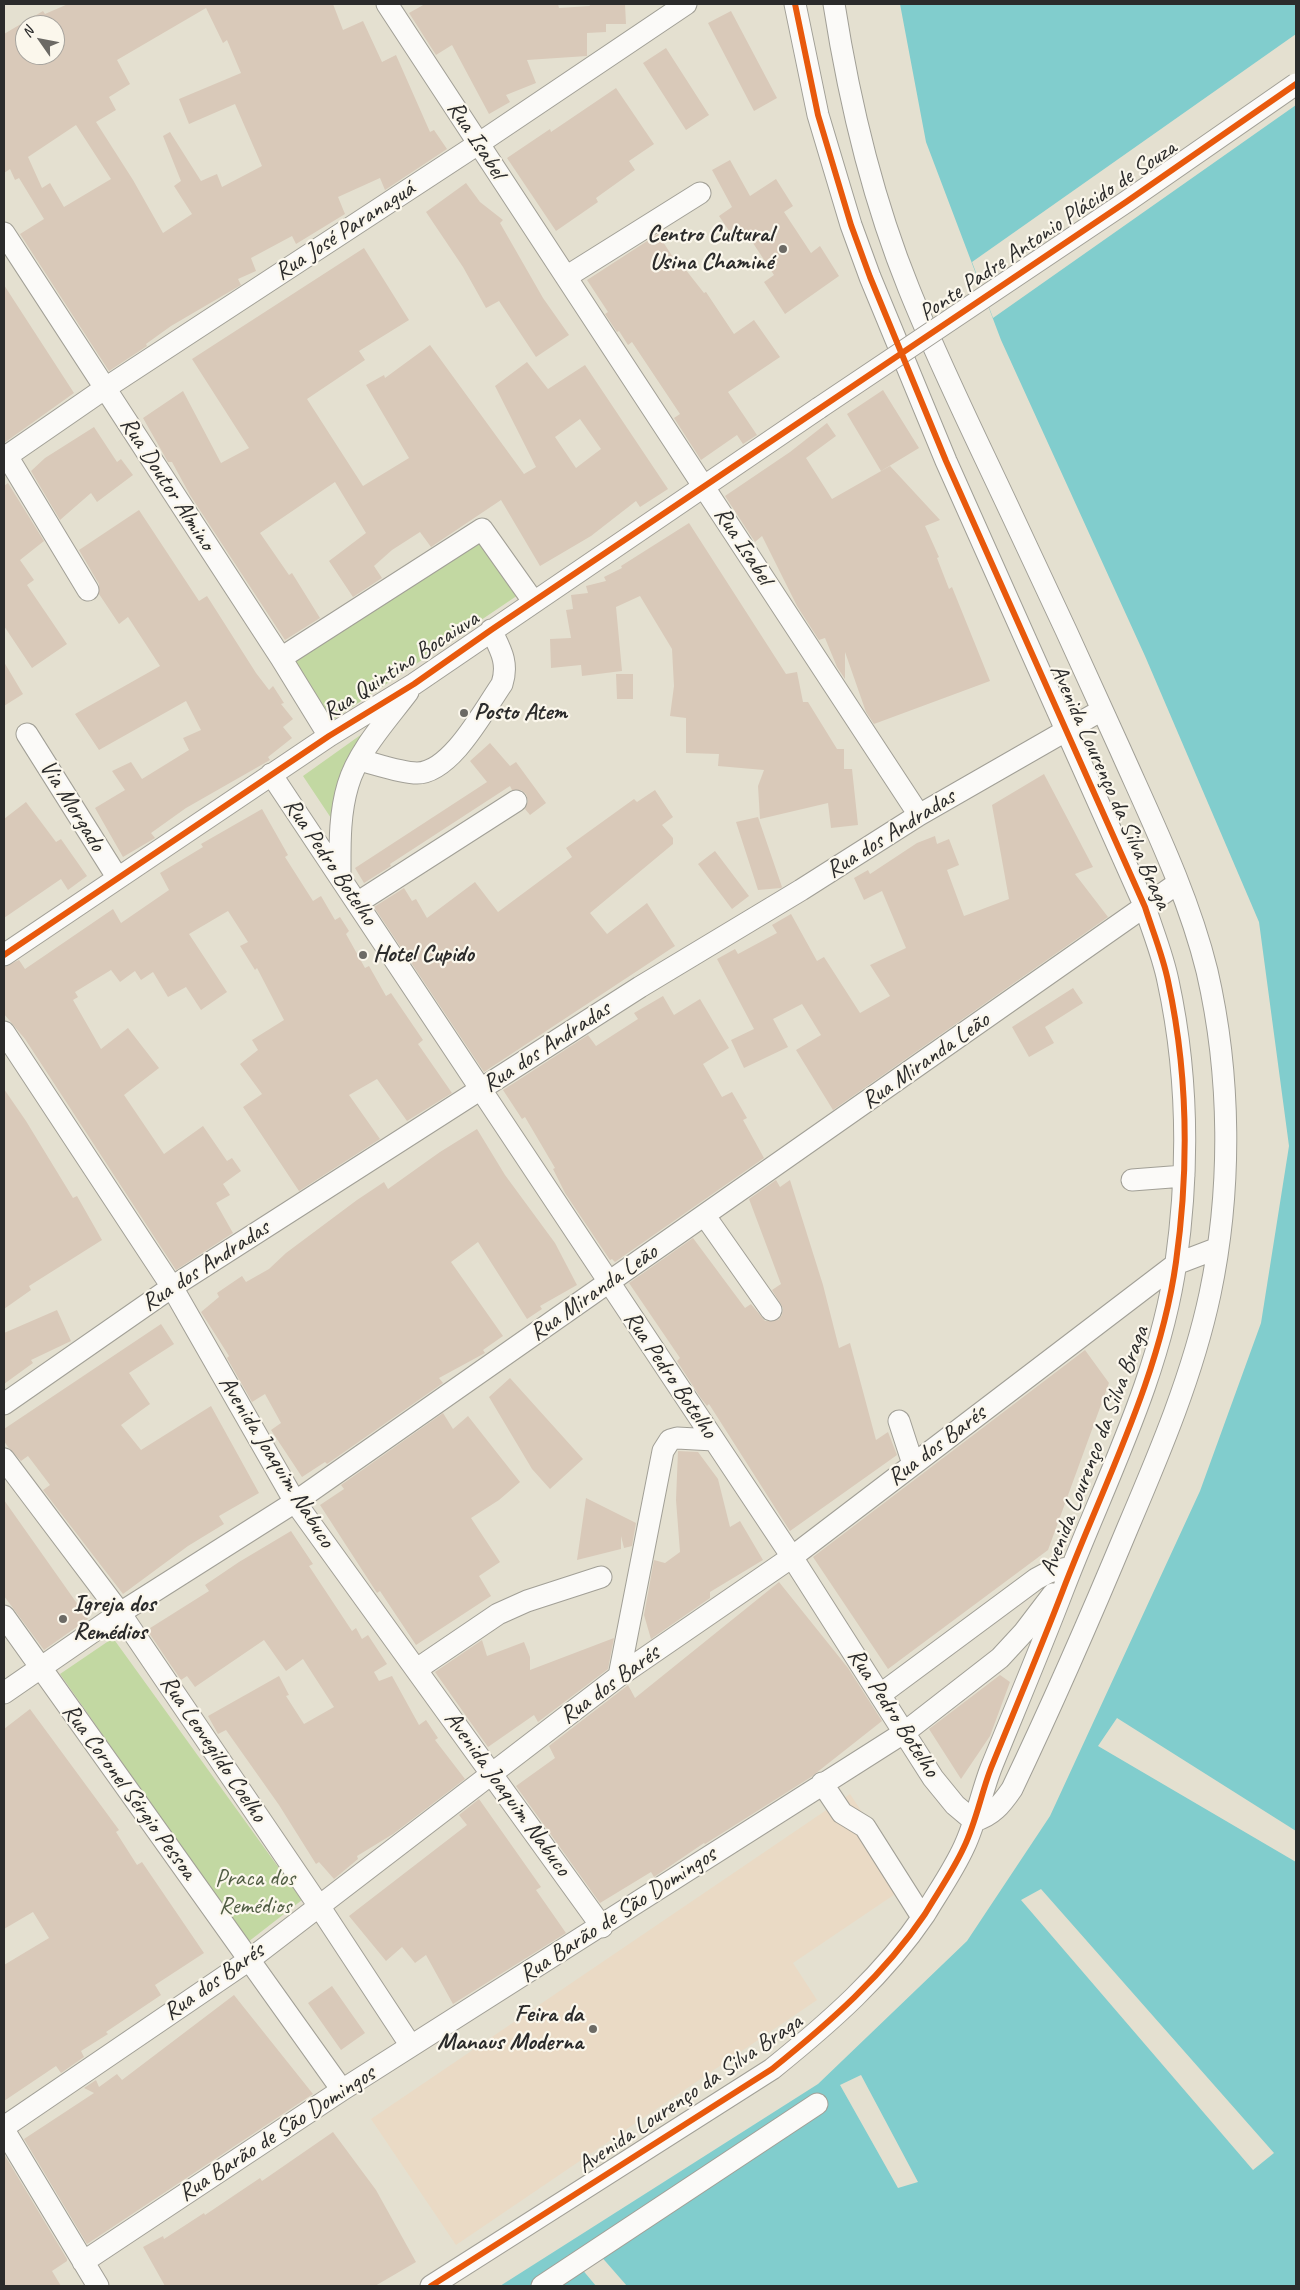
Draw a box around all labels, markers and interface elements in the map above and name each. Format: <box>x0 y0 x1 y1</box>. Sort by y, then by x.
north arrow <box>15 15 65 65</box>
text: N <box>18 24 37 40</box>
street label: Rua Isabel <box>440 96 512 184</box>
street label: Ponte Padre Antonio Plácido de Souza <box>914 134 1182 328</box>
street label: Rua José Paranaguá <box>270 175 420 287</box>
place label: Centro Cultural Usina Chaminé <box>647 221 773 277</box>
marker: Centro Cultural Usina Chaminé <box>777 243 789 255</box>
street label: Rua Doutor Almino <box>113 412 221 556</box>
street label: Rua Isabel <box>707 502 779 590</box>
street label: Rua Quintino Bocaiuva <box>318 605 484 727</box>
street label: Avenida Lourenço da Silva Braga <box>1043 660 1177 914</box>
place label: Posto Atem <box>474 699 567 727</box>
marker: Posto Atem <box>458 707 470 719</box>
street label: Via Morgado <box>33 755 111 857</box>
street label: Rua dos Andradas <box>821 783 961 885</box>
street label: Rua Pedro Botelho <box>277 793 383 931</box>
place label: Hotel Cupido <box>373 941 474 969</box>
marker: Hotel Cupido <box>357 949 369 961</box>
street label: Rua dos Andradas <box>478 995 616 1099</box>
street label: Rua Miranda Leão <box>856 1006 996 1116</box>
street label: Rua dos Andradas <box>137 1214 275 1318</box>
street label: Rua Miranda Leão <box>524 1238 664 1348</box>
street label: Rua Pedro Botelho <box>617 1306 723 1444</box>
street label: Avenida Lourenço da Silva Braga <box>1034 1322 1156 1580</box>
street label: Avenida Joaquim Nabuco <box>212 1371 340 1553</box>
street label: Rua dos Barés <box>882 1400 992 1492</box>
place label: Igreja dos Remédios <box>73 1591 155 1647</box>
marker: Igreja dos Remédios <box>57 1613 69 1625</box>
street label: Rua dos Barés <box>555 1639 665 1731</box>
street label: Rua Pedro Botelho <box>841 1643 945 1783</box>
street label: Rua Leovegildo Coelho <box>153 1670 273 1828</box>
street label: Rua Coronel Sérgio Pessoa <box>56 1698 202 1886</box>
street label: Avenida Joaquim Nabuco <box>437 1706 577 1882</box>
street label: Rua Barão de São Domingos <box>514 1841 722 1989</box>
park label: Praca dos Remédios <box>215 1865 295 1921</box>
street label: Rua dos Barés <box>158 1937 270 2027</box>
place label: Feira da Manaus Moderna <box>437 2001 583 2057</box>
street label: Avenida Lourenço da Silva Braga <box>572 2008 808 2180</box>
marker: Feira da Manaus Moderna <box>587 2023 599 2035</box>
street label: Rua Barão de São Domingos <box>173 2060 381 2208</box>

